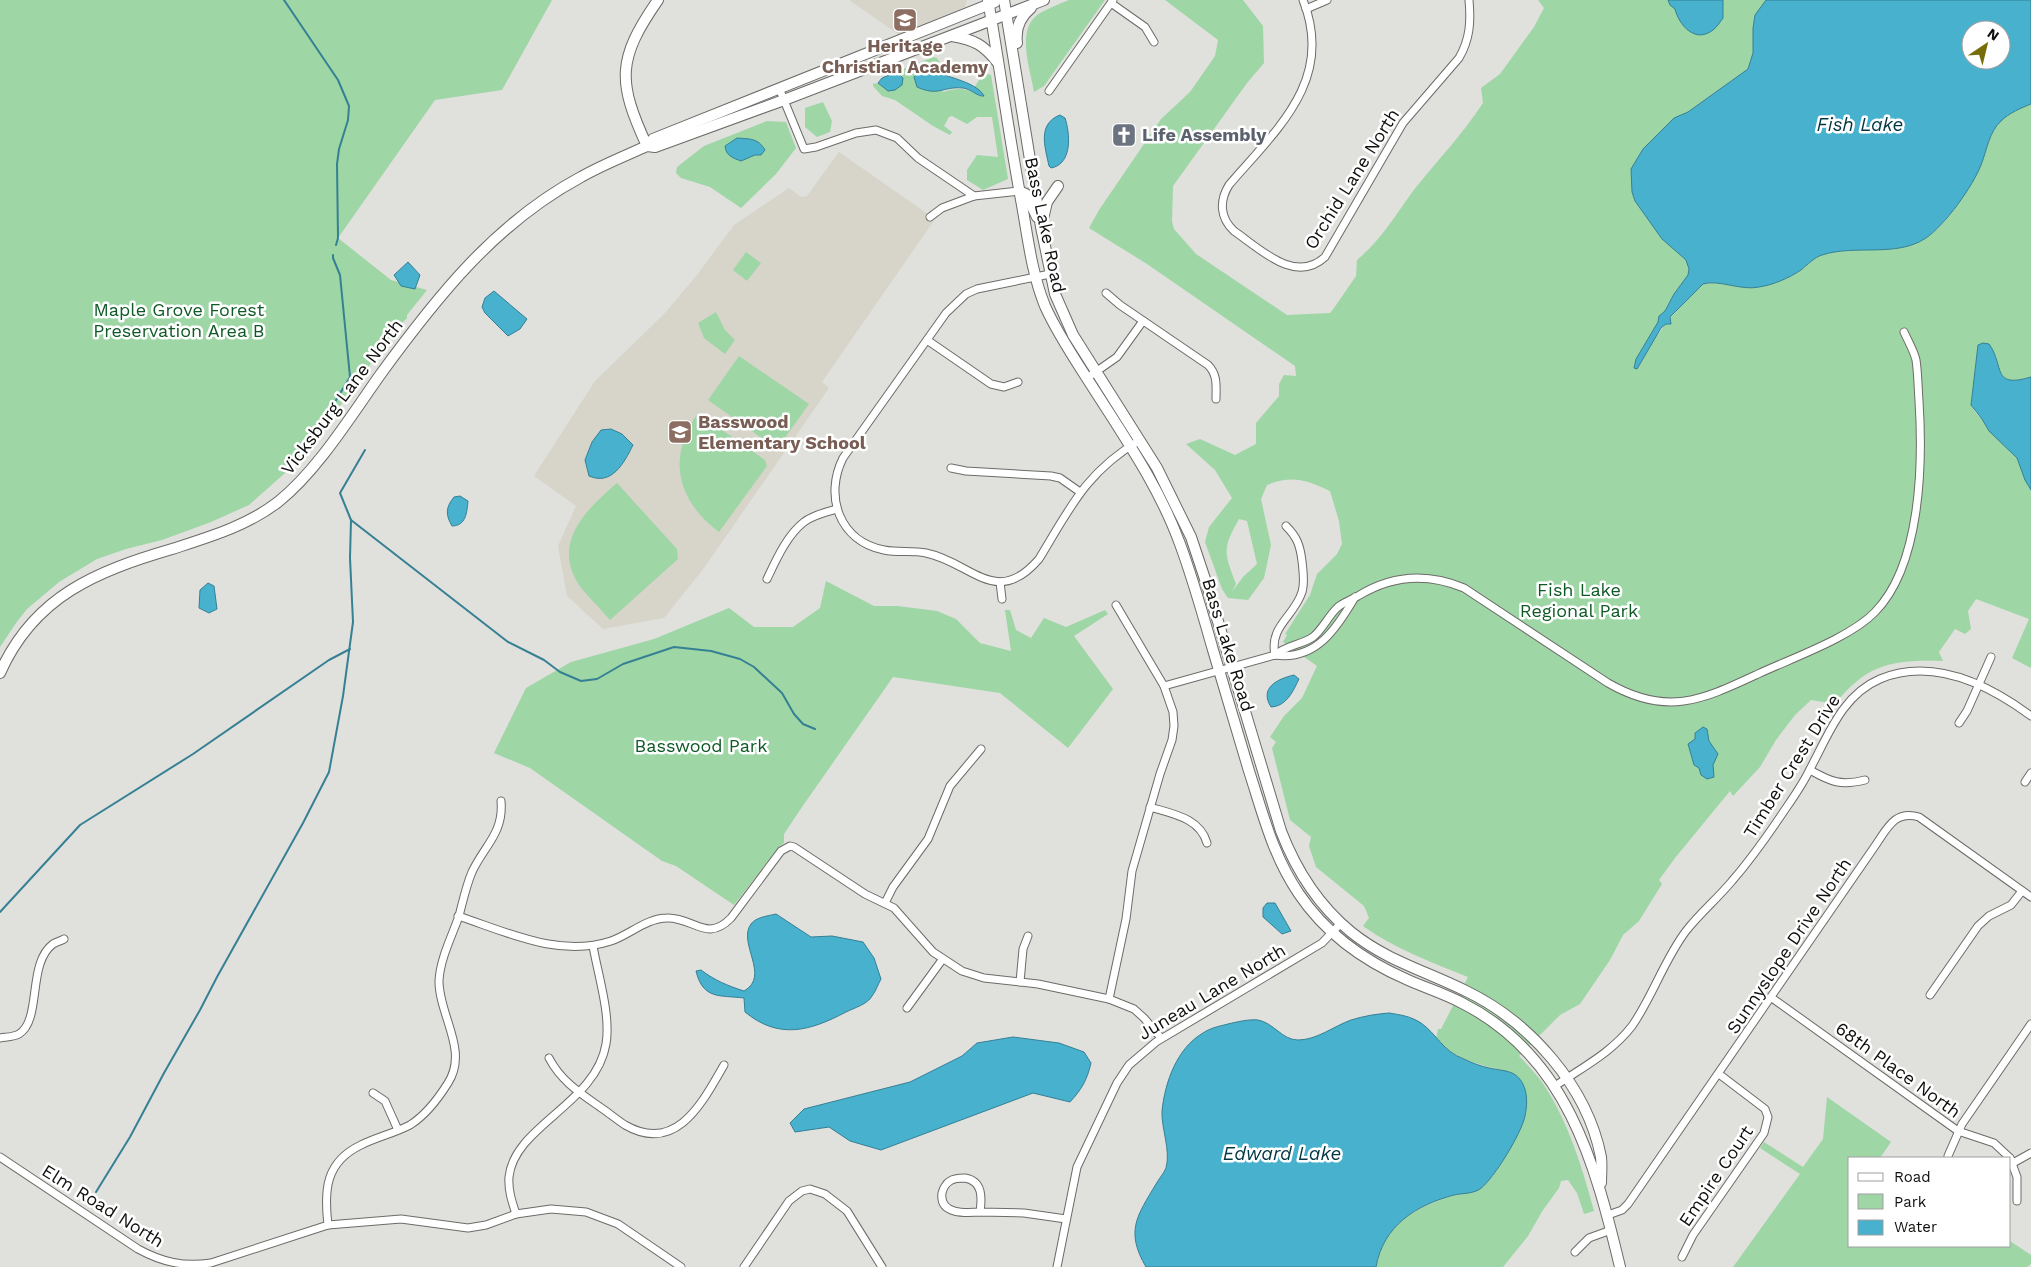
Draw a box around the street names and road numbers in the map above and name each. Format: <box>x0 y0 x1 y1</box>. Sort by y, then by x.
street label: Orchid Lane North <box>1300 105 1403 253</box>
street label: Bass Lake Road <box>1021 155 1070 295</box>
street label: Vicksburg Lane North <box>276 315 407 478</box>
street label: Bass Lake Road <box>1198 576 1259 714</box>
street label: Timber Crest Drive <box>1739 690 1844 841</box>
street label: Sunnyslope Drive North <box>1722 854 1855 1038</box>
street label: Juneau Lane North <box>1134 939 1289 1044</box>
street label: 68th Place North <box>1832 1017 1965 1122</box>
street label: Empire Court <box>1674 1121 1757 1230</box>
street label: Elm Road North <box>38 1160 168 1252</box>

